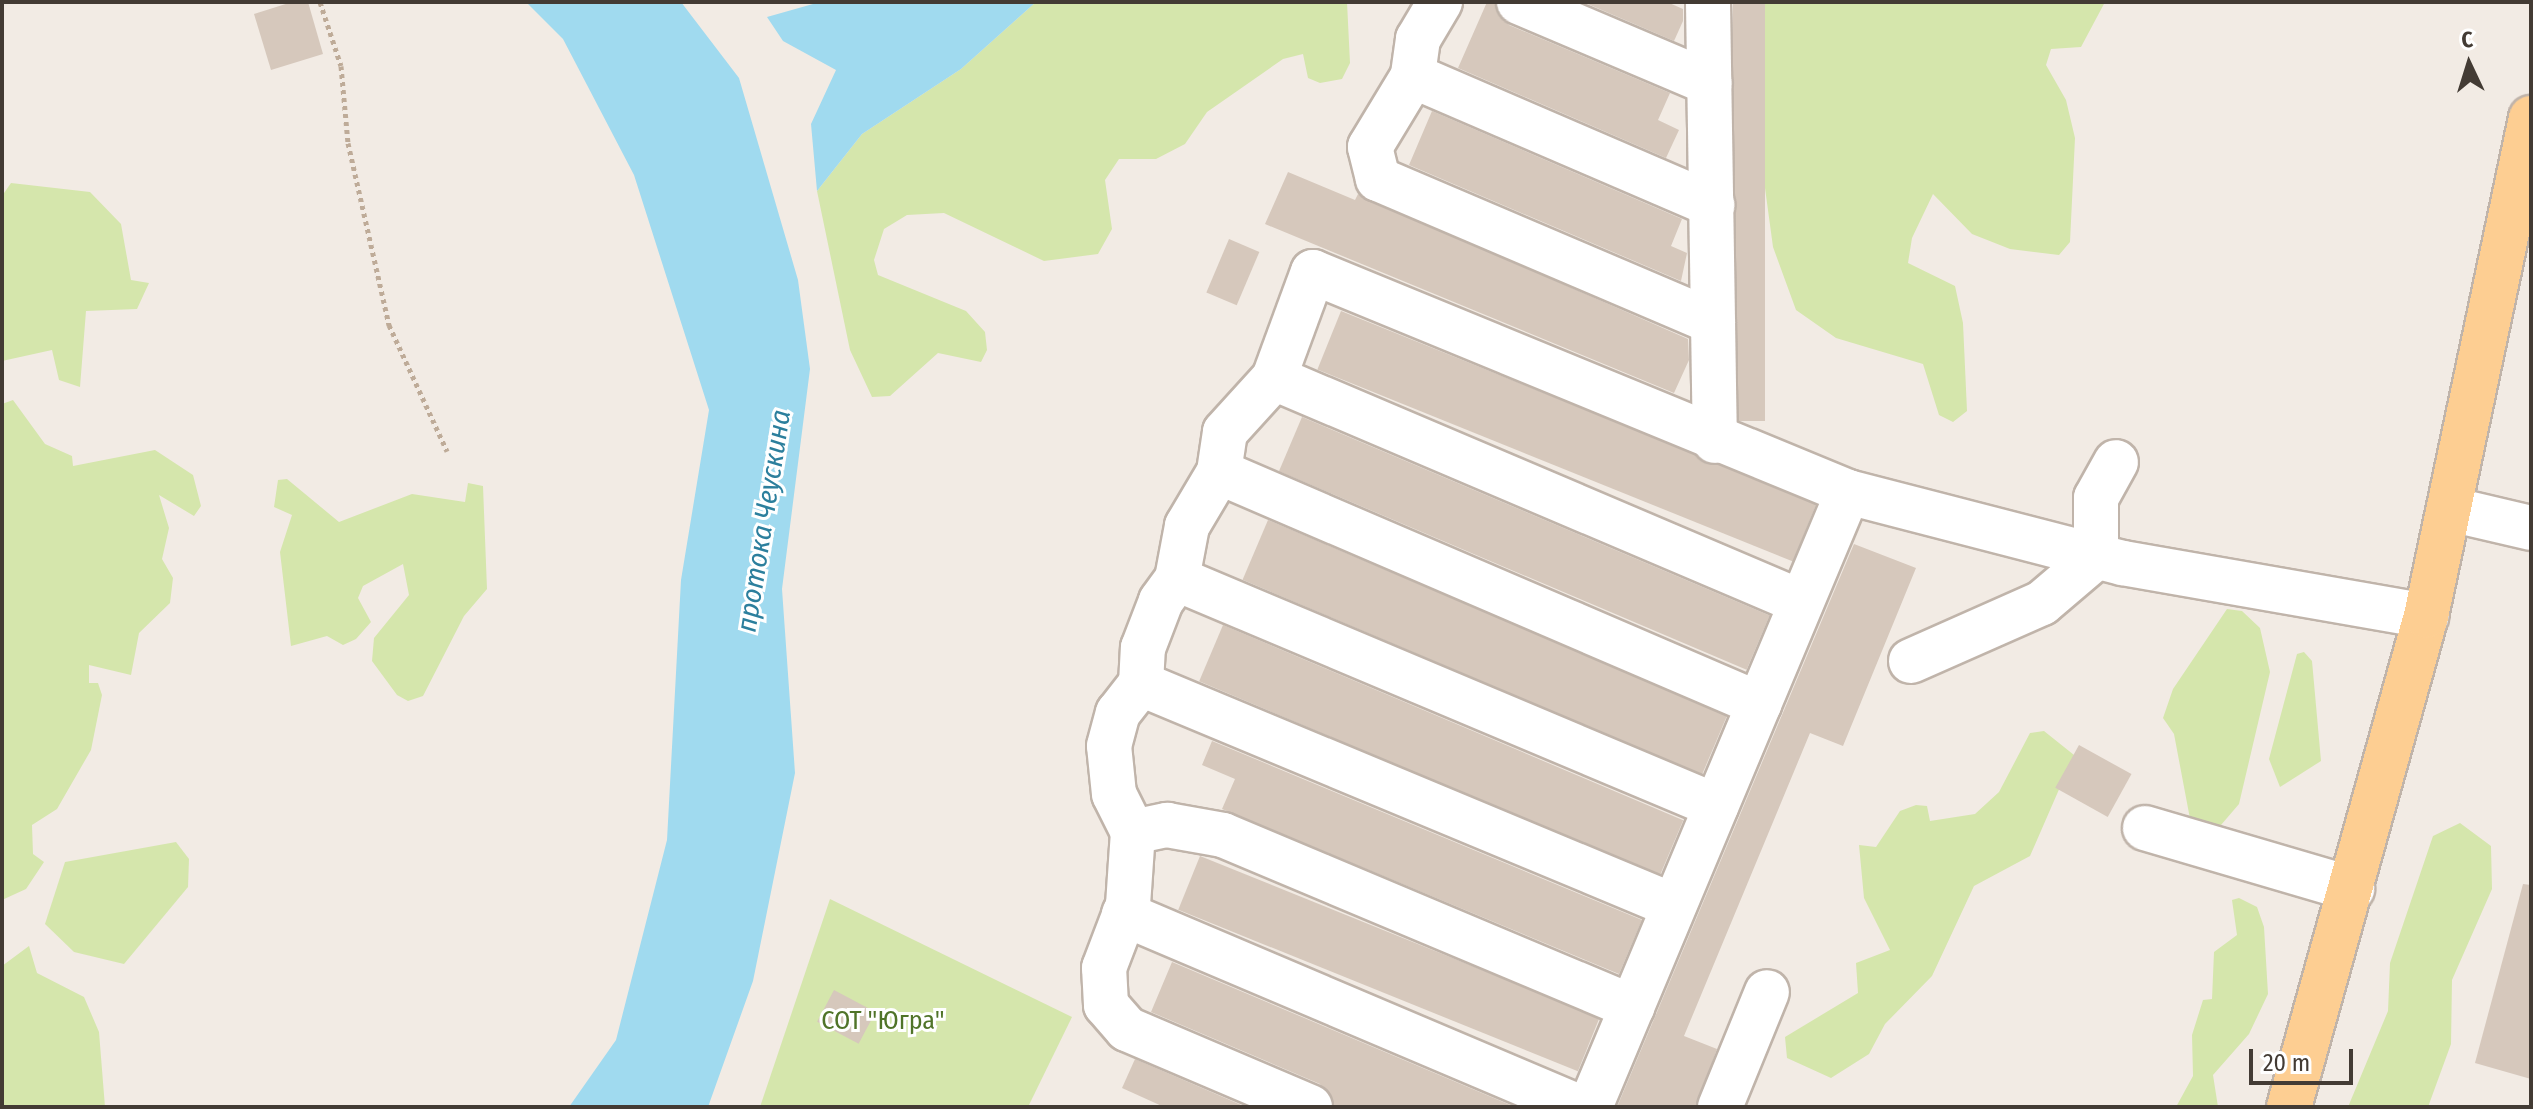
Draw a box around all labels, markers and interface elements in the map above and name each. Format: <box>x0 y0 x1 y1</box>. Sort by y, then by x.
north arrow <box>2429 24 2509 104</box>
text: С <box>2461 26 2474 53</box>
water label: протока Чеускина <box>730 407 798 635</box>
park label: СОТ "Югра" <box>821 1005 945 1037</box>
scale bar <box>2253 1033 2357 1083</box>
text: 20 m <box>2263 1049 2310 1077</box>

